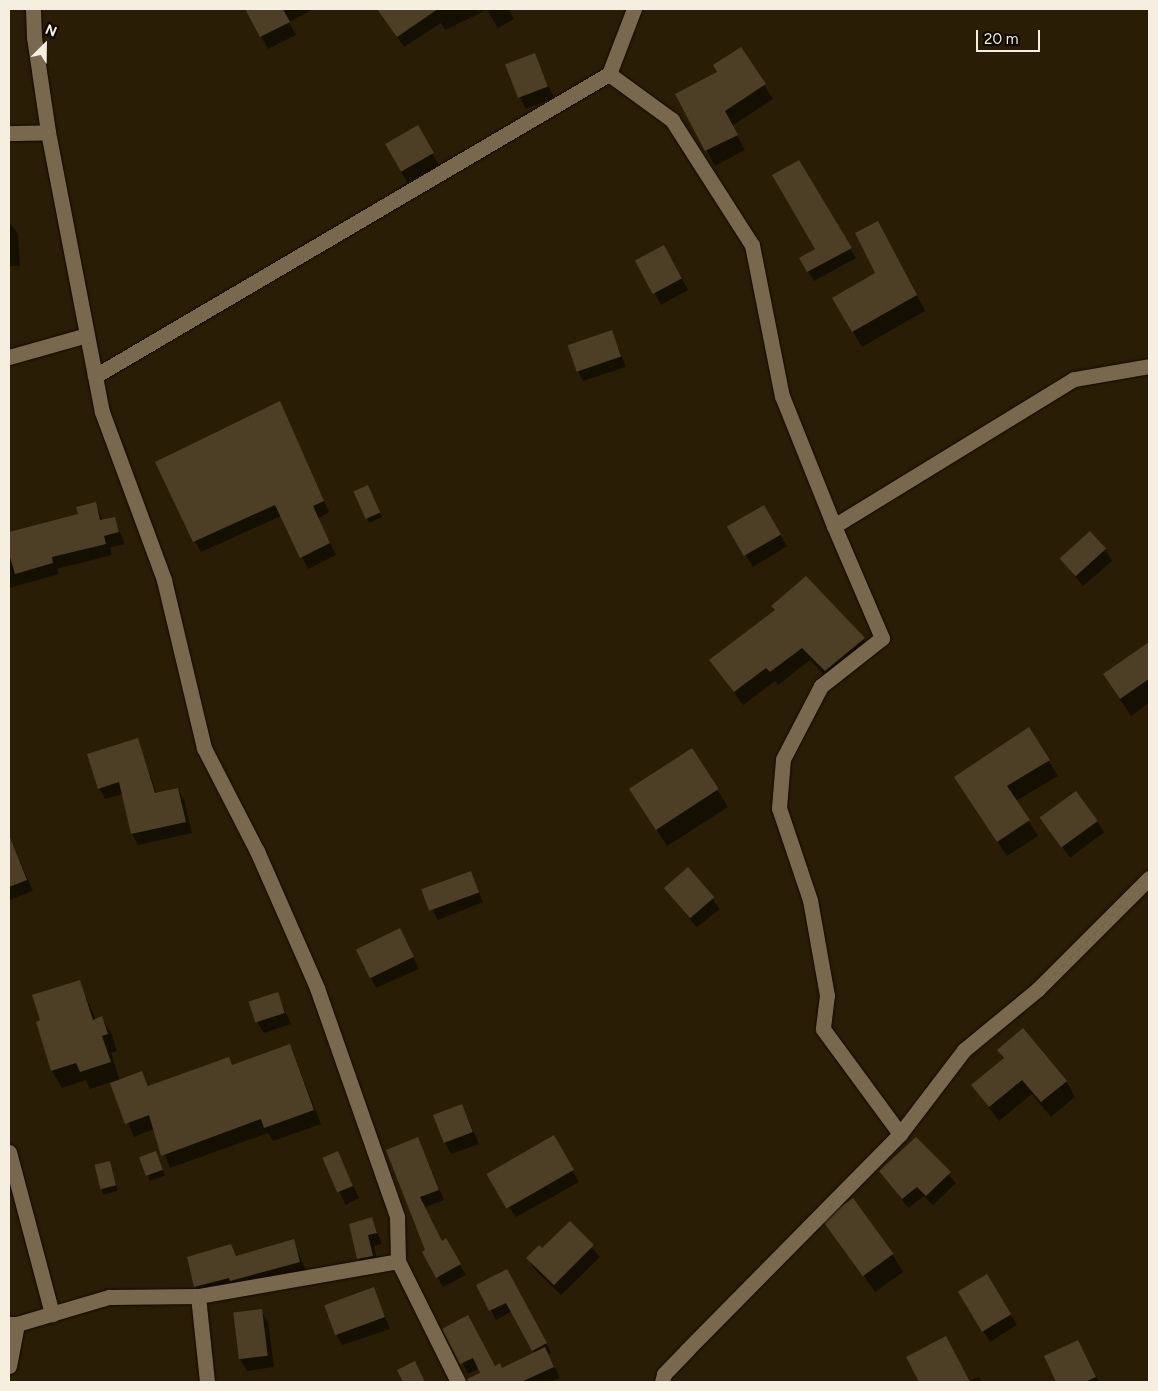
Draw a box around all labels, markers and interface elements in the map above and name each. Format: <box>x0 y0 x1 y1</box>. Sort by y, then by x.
north arrow <box>20 20 70 70</box>
scale bar <box>978 20 1042 52</box>
text: N <box>43 21 59 41</box>
text: 20 m <box>984 30 1018 48</box>

